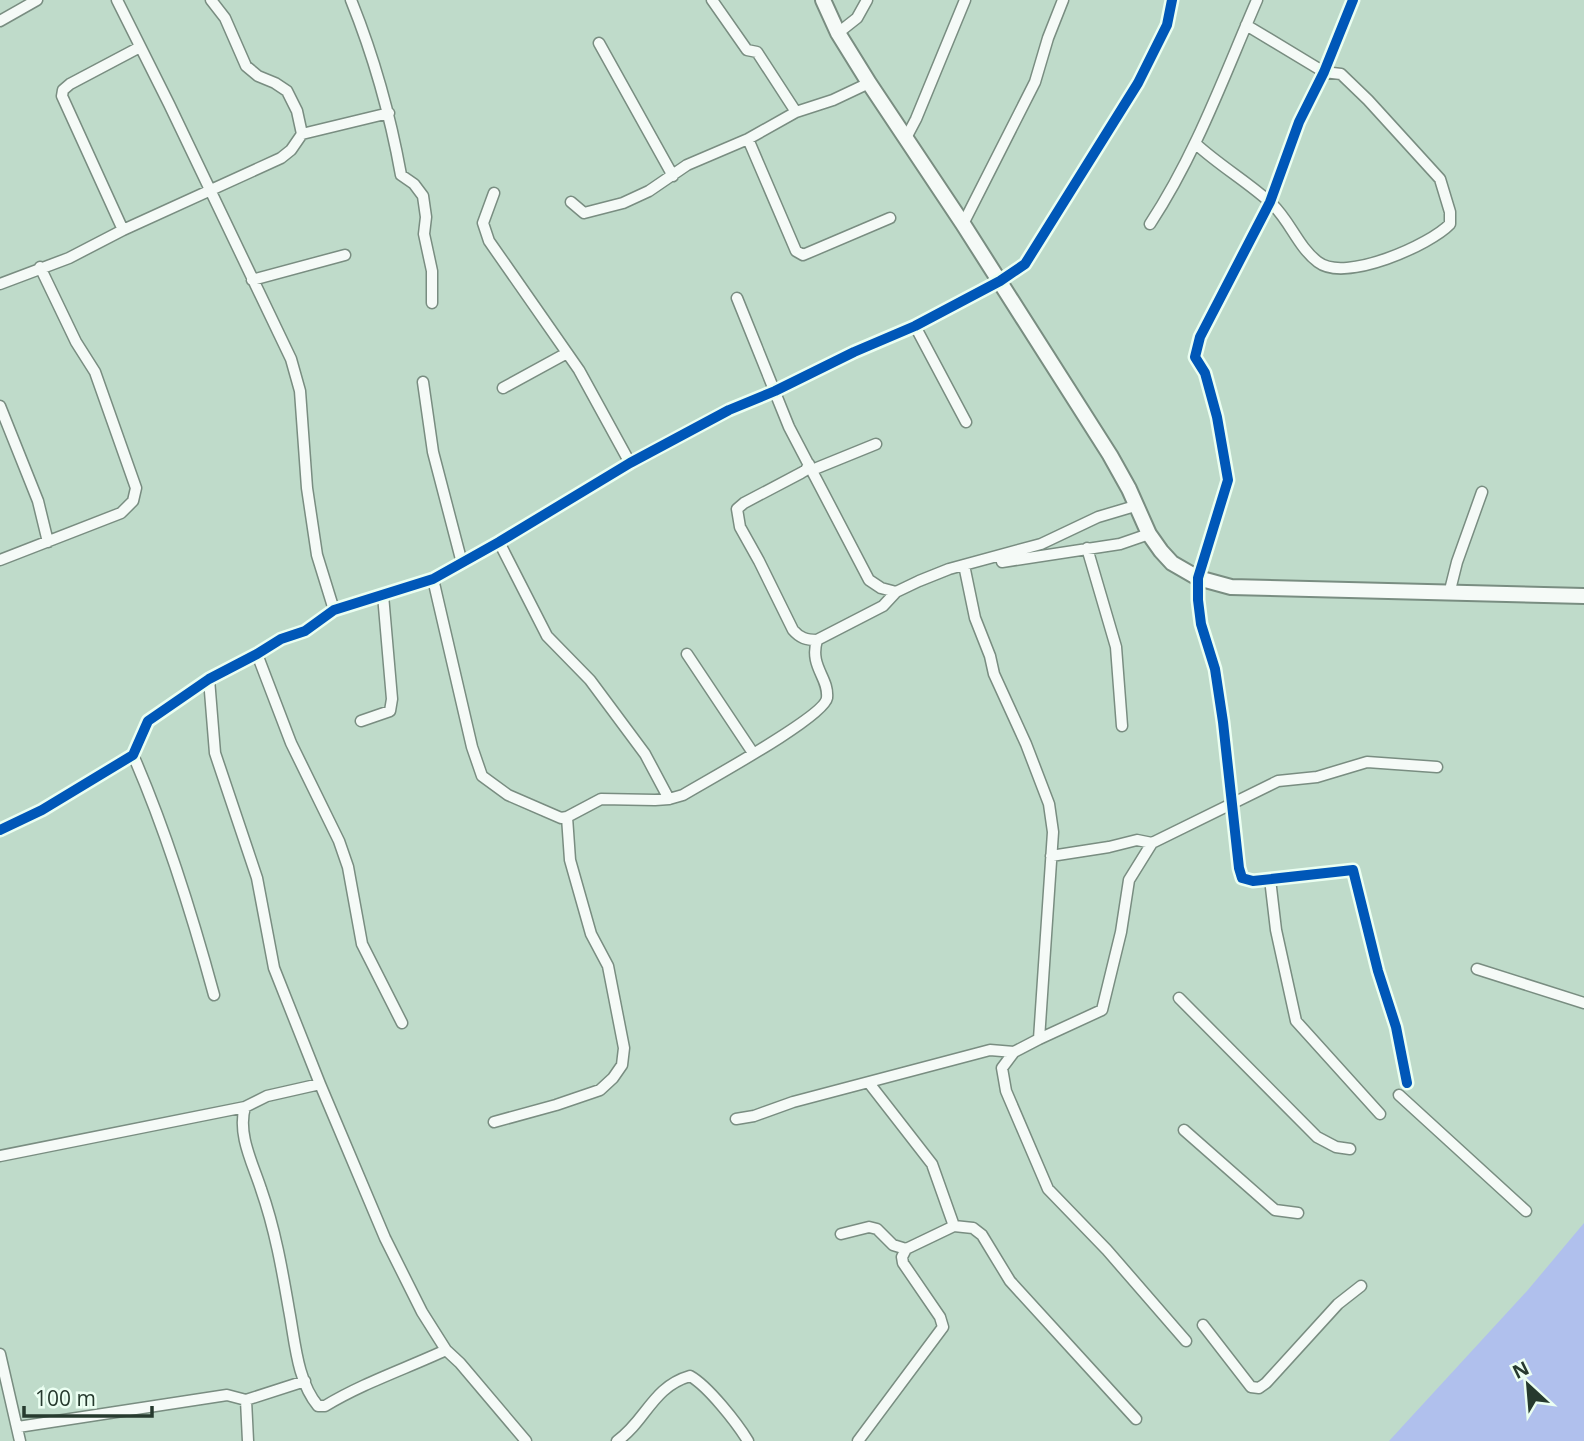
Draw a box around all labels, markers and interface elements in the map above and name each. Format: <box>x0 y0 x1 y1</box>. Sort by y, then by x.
north arrow <box>1493 1350 1563 1420</box>
text: N <box>1508 1355 1533 1385</box>
scale bar <box>24 1374 152 1418</box>
text: 100 m <box>35 1384 96 1412</box>

